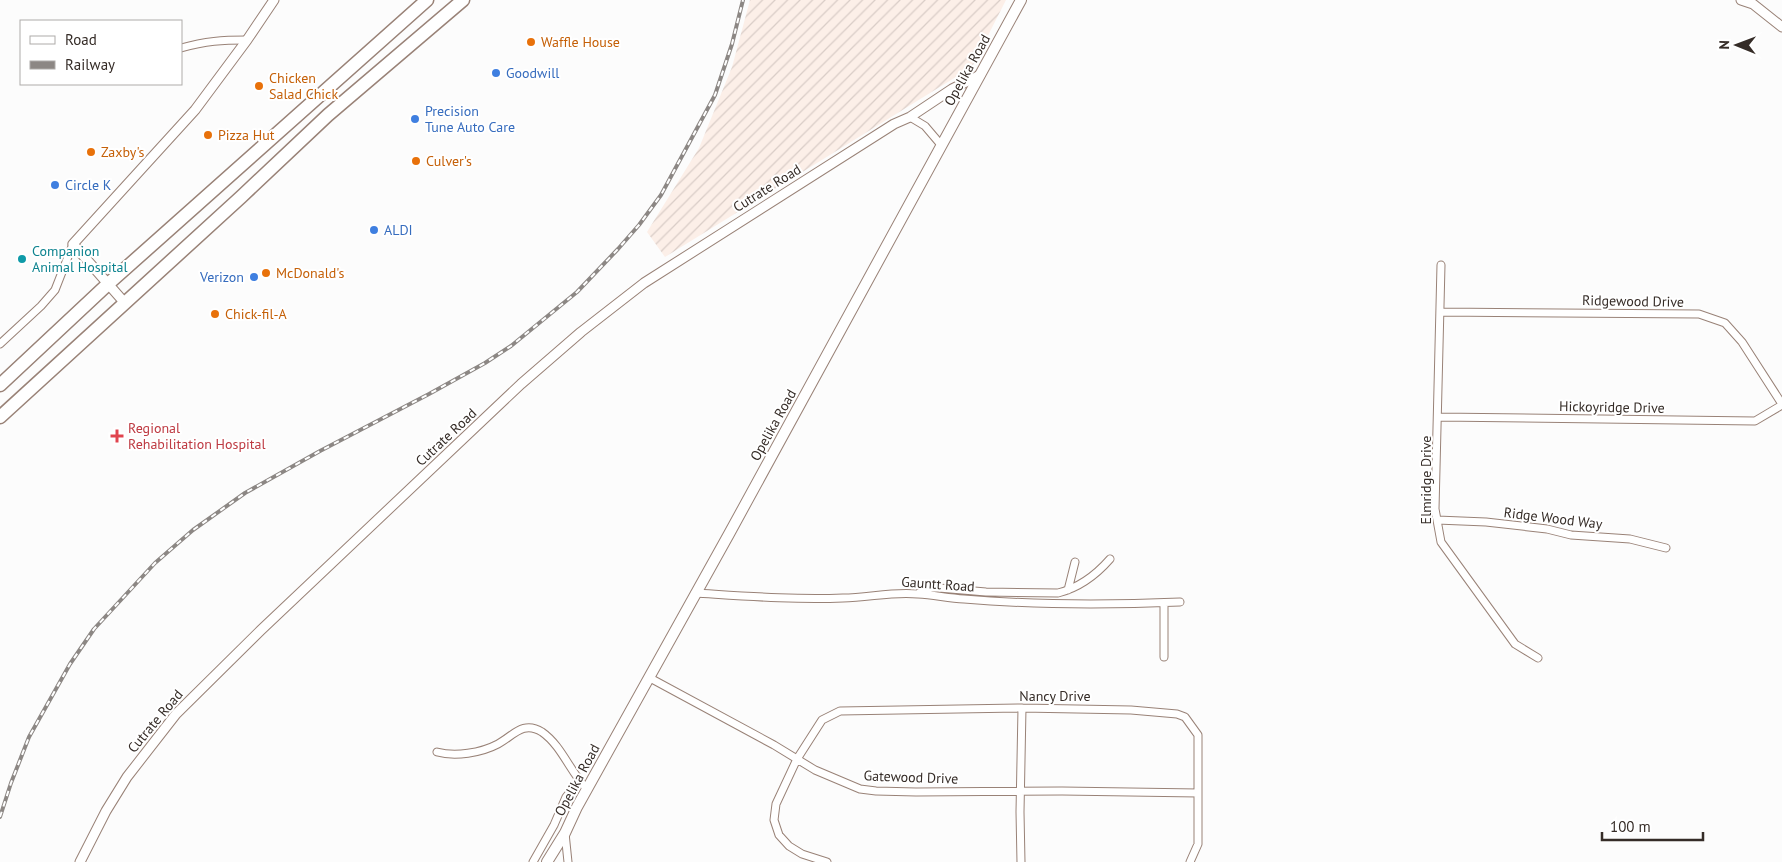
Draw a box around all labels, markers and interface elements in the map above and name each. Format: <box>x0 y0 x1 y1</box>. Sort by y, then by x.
legend <box>20 20 182 85</box>
north arrow <box>1712 20 1762 70</box>
text: Road <box>65 30 97 49</box>
street label: Opelika Road <box>940 31 994 109</box>
place label: Waffle House <box>541 33 620 51</box>
marker: Waffle House <box>525 36 537 48</box>
text: N <box>1715 40 1733 50</box>
text: Railway <box>65 55 115 74</box>
place label: Goodwill <box>506 64 559 82</box>
marker: Goodwill <box>490 67 502 79</box>
place label: Chicken Salad Chick <box>269 69 338 103</box>
marker: Chicken Salad Chick <box>253 80 265 92</box>
place label: Precision Tune Auto Care <box>425 102 515 136</box>
marker: Precision Tune Auto Care <box>409 113 421 125</box>
place label: Pizza Hut <box>218 126 275 144</box>
marker: Pizza Hut <box>202 129 214 141</box>
place label: Zaxby's <box>101 143 145 161</box>
marker: Zaxby's <box>85 146 97 158</box>
place label: Culver's <box>426 152 472 170</box>
marker: Culver's <box>410 155 422 167</box>
street label: Cutrate Road <box>730 160 804 216</box>
place label: Circle K <box>65 176 112 194</box>
marker: Circle K <box>49 179 61 191</box>
place label: ALDI <box>384 221 413 239</box>
marker: ALDI <box>368 224 380 236</box>
place label: Companion Animal Hospital <box>32 242 128 276</box>
marker: Companion Animal Hospital <box>16 253 28 265</box>
place label: McDonald's <box>276 264 344 282</box>
marker: McDonald's <box>260 267 272 279</box>
place label: Verizon <box>199 268 244 286</box>
marker: Verizon <box>248 271 260 283</box>
street label: Ridgewood Drive <box>1582 291 1684 311</box>
place label: Chick-fil-A <box>225 305 288 323</box>
marker: Chick-fil-A <box>209 308 221 320</box>
street label: Opelika Road <box>746 386 800 464</box>
street label: Hickoyridge Drive <box>1559 397 1665 417</box>
street label: Cutrate Road <box>412 404 480 470</box>
place label: Regional Rehabilitation Hospital <box>128 419 266 453</box>
marker: Regional Rehabilitation Hospital <box>110 429 124 443</box>
street label: Elmridge Drive <box>1417 436 1435 524</box>
street label: Ridge Wood Way <box>1503 503 1604 533</box>
street label: Gauntt Road <box>901 572 975 596</box>
street label: Cutrate Road <box>123 686 187 756</box>
street label: Nancy Drive <box>1019 687 1091 705</box>
street label: Opelika Road <box>550 741 604 819</box>
street label: Gatewood Drive <box>863 766 959 788</box>
scale bar <box>1602 810 1703 842</box>
text: 100 m <box>1610 817 1651 836</box>

